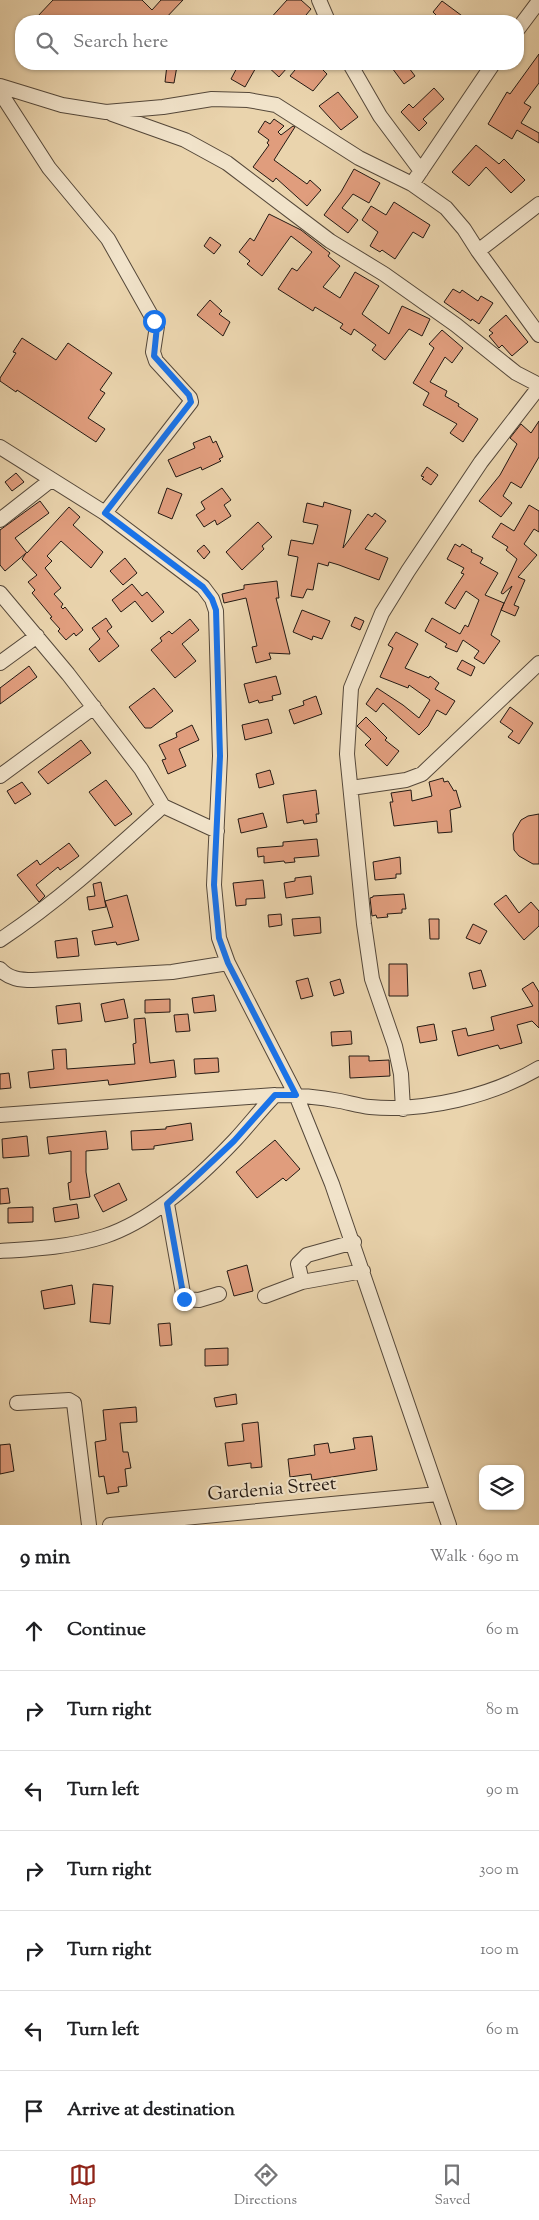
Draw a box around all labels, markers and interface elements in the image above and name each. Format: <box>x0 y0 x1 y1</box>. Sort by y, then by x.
search box <box>15 15 524 70</box>
icon: search <box>33 29 61 57</box>
text: Search here <box>73 29 168 56</box>
route start <box>143 310 166 333</box>
route end <box>173 1288 196 1311</box>
map controls <box>479 1465 524 1510</box>
button: layers <box>479 1465 524 1510</box>
street label: Gardenia Street <box>207 1471 338 1509</box>
text: 9 min <box>20 1543 70 1573</box>
text: Walk · 690 m <box>430 1546 519 1569</box>
icon: ahead <box>20 1617 48 1645</box>
text: Continue <box>67 1617 146 1644</box>
text: 60 m <box>486 1619 519 1642</box>
icon: right <box>20 1697 48 1725</box>
text: Turn right <box>67 1697 151 1724</box>
text: 80 m <box>486 1699 519 1722</box>
icon: left <box>20 1777 48 1805</box>
text: Turn left <box>67 1777 139 1804</box>
text: 90 m <box>486 1779 519 1802</box>
icon: right <box>20 1857 48 1885</box>
text: Turn right <box>67 1857 151 1884</box>
text: 300 m <box>479 1859 519 1882</box>
icon: right <box>20 1937 48 1965</box>
text: Turn right <box>67 1937 151 1964</box>
text: 100 m <box>480 1939 519 1962</box>
icon: left <box>20 2017 48 2045</box>
text: Turn left <box>67 2017 139 2044</box>
text: 60 m <box>486 2019 519 2042</box>
icon: arrive <box>20 2097 48 2125</box>
text: Arrive at destination <box>67 2097 235 2124</box>
tab: Map <box>69 2161 97 2211</box>
tab: Directions <box>234 2161 297 2211</box>
tab: Saved <box>434 2161 470 2211</box>

